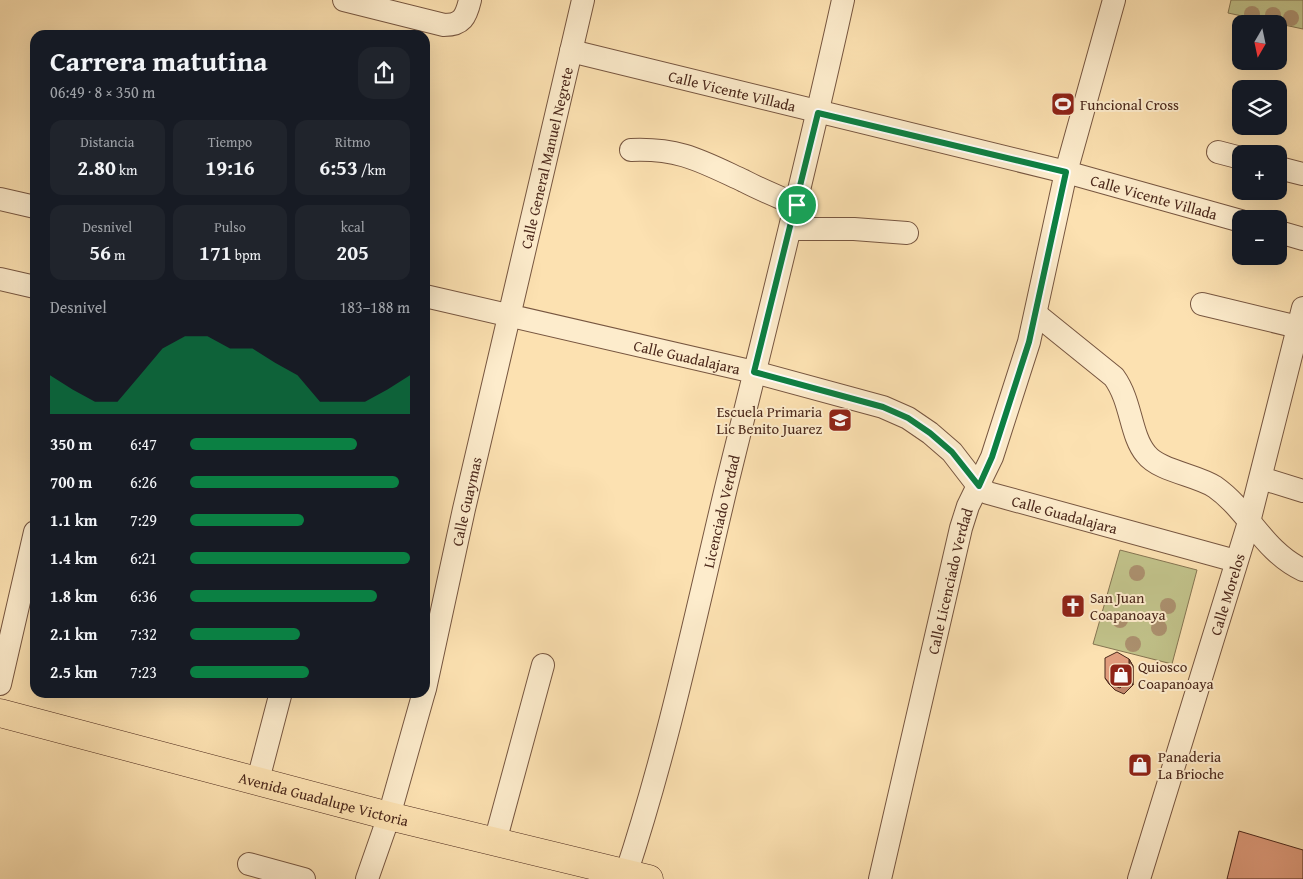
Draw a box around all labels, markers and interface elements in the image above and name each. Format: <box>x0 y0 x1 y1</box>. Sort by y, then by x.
north arrow <box>1232 15 1288 70</box>
map controls <box>1232 15 1287 265</box>
text: Carrera matutina <box>50 40 268 81</box>
button: share <box>358 47 410 99</box>
street label: Calle General Manuel Negrete <box>515 65 578 251</box>
street label: Calle Vicente Villada <box>666 65 798 116</box>
text: 06:49 · 8 × 350 m <box>50 80 155 104</box>
button: layers <box>1232 80 1287 135</box>
sports icon: Funcional Cross <box>1050 91 1076 117</box>
place label: Funcional Cross <box>1080 94 1179 115</box>
text: Distancia <box>80 132 134 152</box>
text: Tiempo <box>208 132 252 152</box>
text: Ritmo <box>335 132 370 152</box>
button: + <box>1232 145 1287 200</box>
text: 2.80 <box>77 152 116 183</box>
text: 19:16 <box>205 152 255 183</box>
text: 6:53 <box>319 152 358 183</box>
text: km <box>116 160 137 180</box>
text: /km <box>358 160 386 180</box>
street label: Calle Vicente Villada <box>1088 169 1220 224</box>
pin <box>776 184 818 226</box>
icon: arrive <box>783 191 811 219</box>
button: − <box>1232 210 1287 265</box>
text: Desnivel <box>83 217 132 237</box>
text: Pulso <box>214 217 246 237</box>
text: kcal <box>341 217 365 237</box>
text: 56 <box>89 237 111 268</box>
text: 171 <box>199 237 232 268</box>
text: 205 <box>336 237 369 268</box>
text: m <box>111 245 125 265</box>
text: bpm <box>232 245 261 265</box>
text: Desnivel <box>50 295 107 319</box>
text: 183–188 m <box>340 295 410 319</box>
street label: Calle Guadalajara <box>632 334 742 379</box>
place label: Escuela Primaria Lic Benito Juarez <box>717 401 822 439</box>
school or university icon: Escuela Primaria Lic Benito Juarez <box>827 407 853 433</box>
text: 350 m <box>50 432 92 456</box>
text: 6:47 <box>130 432 157 456</box>
street label: Licenciado Verdad <box>697 452 744 570</box>
street label: Calle Guaymas <box>446 455 486 548</box>
text: 700 m <box>50 470 92 494</box>
text: 6:26 <box>130 470 157 494</box>
street label: Calle Guadalajara <box>1010 490 1120 539</box>
street label: Calle Licenciado Verdad <box>922 505 977 656</box>
text: 1.1 km <box>50 508 97 532</box>
text: 7:29 <box>130 508 157 532</box>
text: 1.4 km <box>50 546 97 570</box>
text: 6:21 <box>130 546 157 570</box>
street label: Calle Morelos <box>1204 551 1249 638</box>
text: 1.8 km <box>50 584 97 608</box>
text: 6:36 <box>130 584 157 608</box>
place label: San Juan Coapanoaya <box>1090 587 1166 625</box>
church icon: San Juan Coapanoaya <box>1060 593 1086 619</box>
text: 2.1 km <box>50 622 97 646</box>
text: 7:32 <box>130 622 157 646</box>
place label: Quiosco Coapanoaya <box>1138 656 1214 694</box>
text: 2.5 km <box>50 660 97 684</box>
text: 7:23 <box>130 660 157 684</box>
shop icon: Quiosco Coapanoaya <box>1108 662 1134 688</box>
place label: Panaderia La Brioche <box>1158 746 1224 784</box>
shop icon: Panaderia La Brioche <box>1127 752 1153 778</box>
street label: Avenida Guadalupe Victoria <box>237 766 411 831</box>

